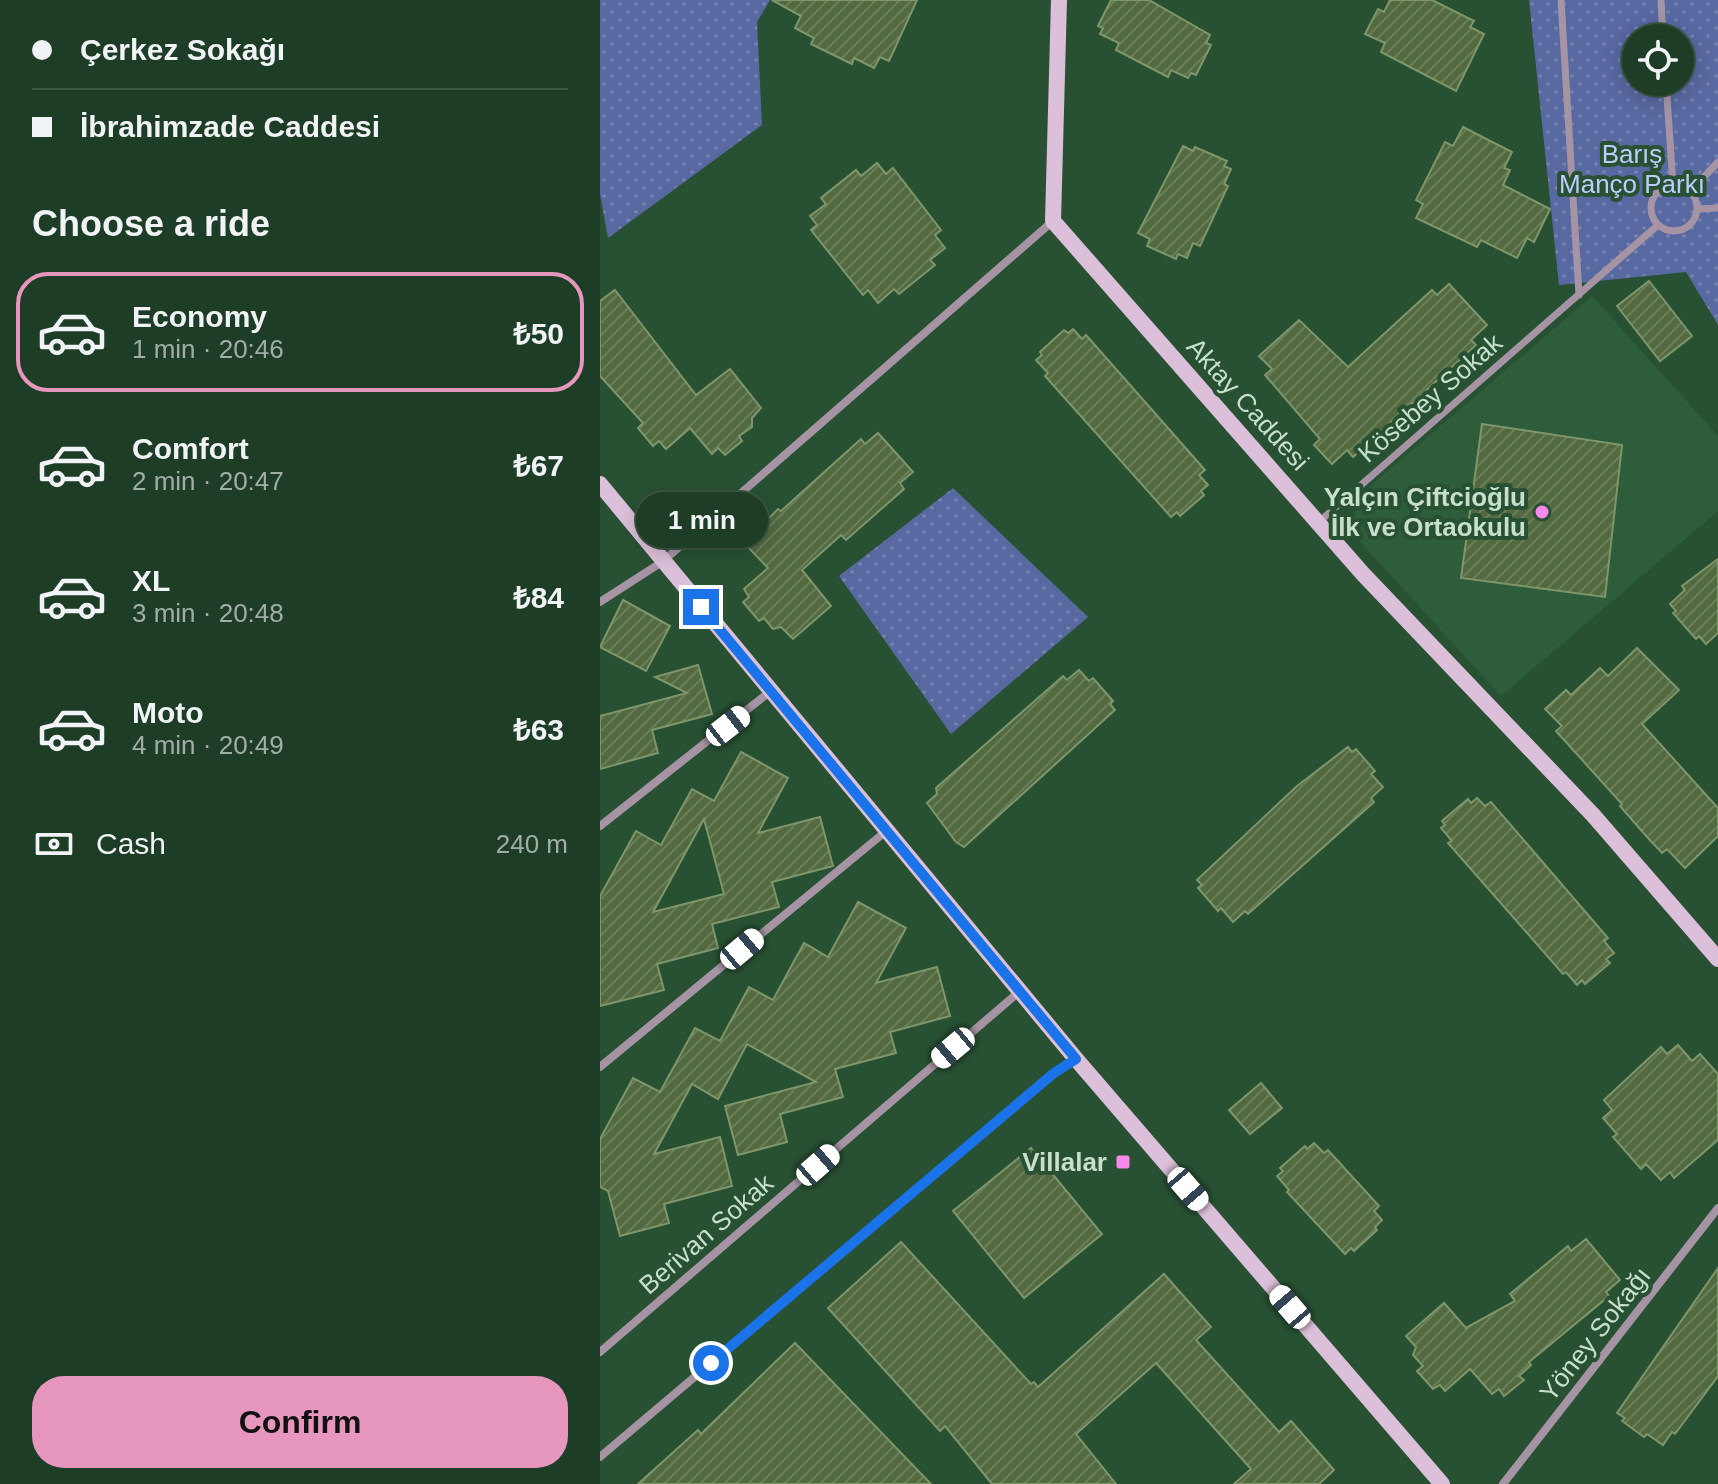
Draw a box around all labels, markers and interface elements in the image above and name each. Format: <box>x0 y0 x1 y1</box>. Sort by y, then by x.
map controls <box>1622 24 1694 96</box>
button: locate <box>1622 24 1694 96</box>
text: Çerkez Sokağı <box>80 33 285 66</box>
text: İbrahimzade Caddesi <box>80 110 380 143</box>
park label: Barış Manço Parkı <box>1559 139 1705 199</box>
text: Choose a ride <box>32 203 270 244</box>
icon: car <box>36 296 108 368</box>
text: Economy <box>132 300 267 333</box>
text: ₺50 <box>513 317 564 350</box>
street label: Kösebey Sokak <box>1352 327 1509 469</box>
street label: Aktay Caddesi <box>1181 332 1315 476</box>
text: 1 min · 20:46 <box>132 334 284 364</box>
icon: car <box>36 428 108 500</box>
text: Comfort <box>132 432 249 465</box>
text: ₺67 <box>513 449 564 482</box>
text: 2 min · 20:47 <box>132 466 284 496</box>
place label: Yalçın Çiftcioğlu İlk ve Ortaokulu <box>1324 482 1526 542</box>
callout: 1 min <box>635 491 767 547</box>
marker: Yalçın Çiftcioğlu İlk ve Ortaokulu <box>1533 503 1551 521</box>
text: 1 min <box>668 505 736 535</box>
icon: car <box>36 560 108 632</box>
text: XL <box>132 564 170 597</box>
text: ₺84 <box>513 581 564 614</box>
route end <box>683 589 719 625</box>
text: 3 min · 20:48 <box>132 598 284 628</box>
icon: car <box>36 692 108 764</box>
text: Moto <box>132 696 204 729</box>
car <box>702 702 754 750</box>
text: ₺63 <box>513 713 564 746</box>
text: 4 min · 20:49 <box>132 730 284 760</box>
icon: cash <box>32 822 76 866</box>
text: Cash <box>96 827 166 860</box>
text: 240 m <box>496 829 568 859</box>
car <box>716 924 768 974</box>
car <box>927 1023 979 1073</box>
car <box>792 1140 844 1190</box>
place label: Villalar <box>1022 1147 1107 1177</box>
marker: Villalar <box>1114 1153 1132 1171</box>
car <box>1163 1163 1213 1215</box>
street label: Berivan Sokak <box>633 1167 780 1300</box>
street label: Yöney Sokağı <box>1533 1261 1657 1407</box>
car <box>1265 1281 1315 1333</box>
route start <box>693 1345 729 1381</box>
button: Confirm <box>32 1376 568 1468</box>

